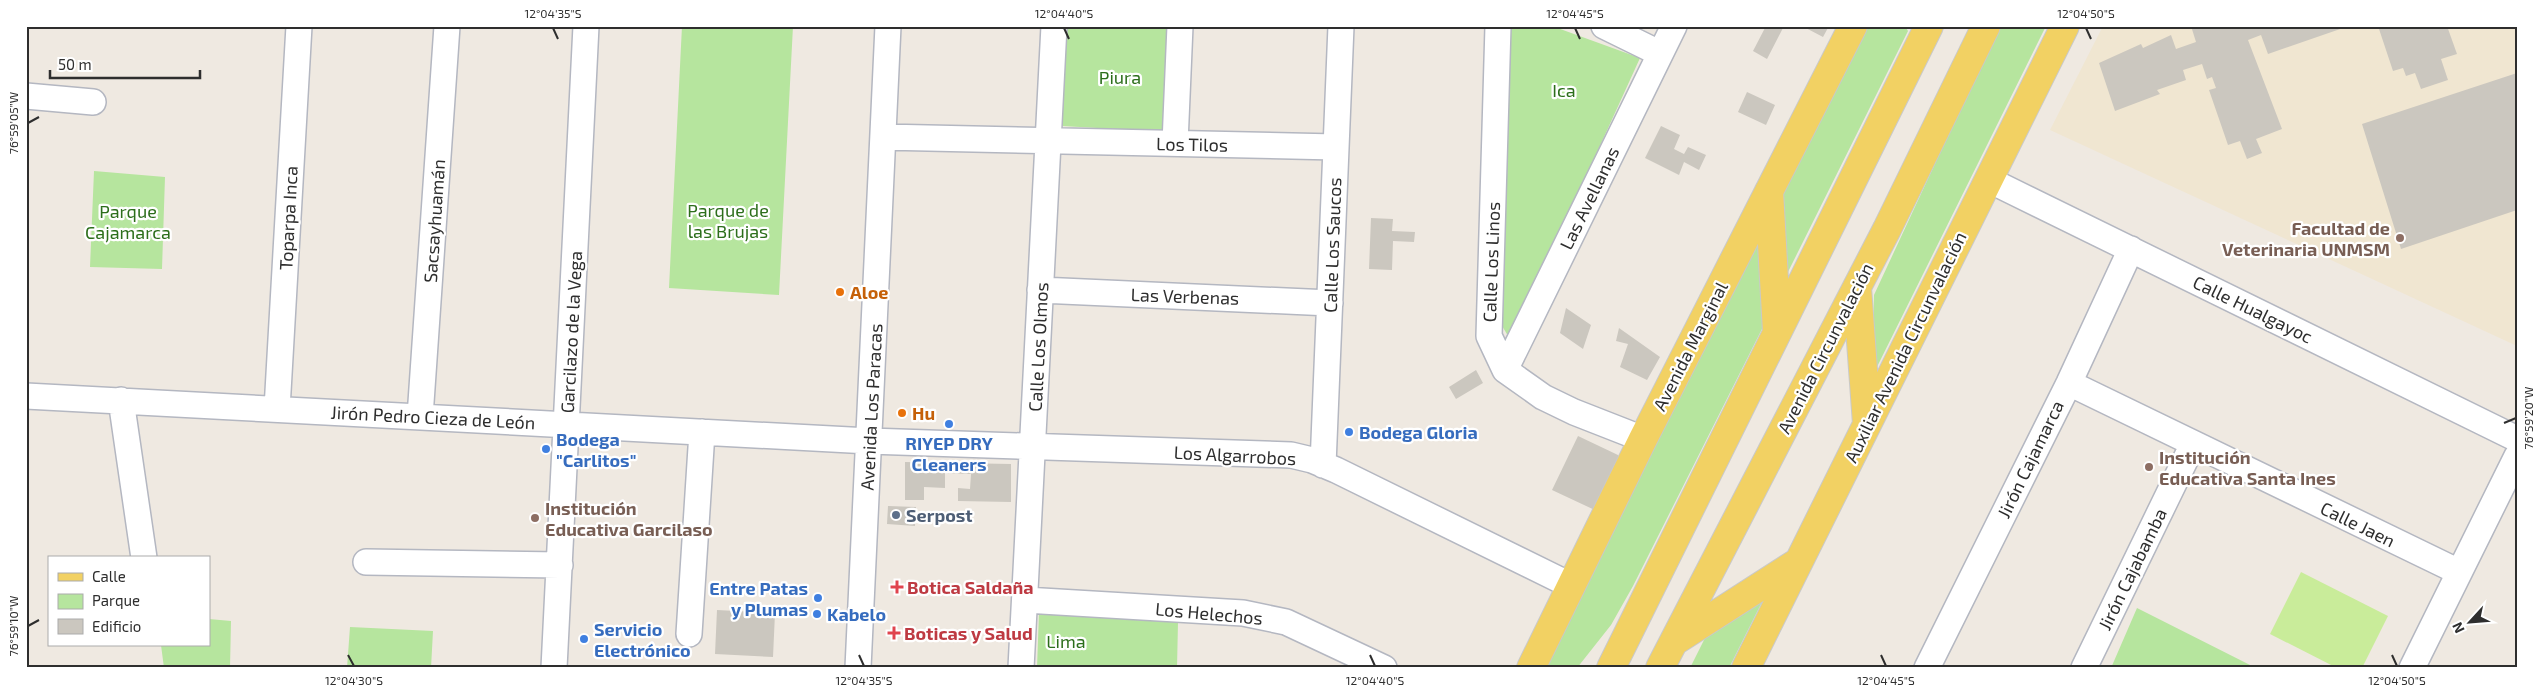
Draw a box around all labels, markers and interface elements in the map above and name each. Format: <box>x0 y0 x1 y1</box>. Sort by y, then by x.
text: 12°04'35"S <box>524 6 582 20</box>
text: 12°04'40"S <box>1035 6 1093 20</box>
text: 12°04'45"S <box>1546 6 1604 20</box>
text: 12°04'50"S <box>2057 6 2115 20</box>
scale bar <box>50 48 200 80</box>
text: 50 m <box>58 55 92 73</box>
park label: Piura <box>1099 66 1141 88</box>
park label: Ica <box>1552 79 1576 101</box>
text: 76°59'05"W <box>6 92 20 154</box>
street label: Los Tilos <box>1156 132 1228 156</box>
street label: Las Avellanas <box>1555 143 1623 253</box>
street label: Sacsayhuamán <box>419 158 449 284</box>
street label: Toparpa Inca <box>274 165 302 271</box>
street label: Calle Los Saucos <box>1319 177 1345 313</box>
park label: Parque de las Brujas <box>687 199 769 242</box>
park label: Parque Cajamarca <box>85 200 171 243</box>
street label: Calle Los Linos <box>1478 201 1504 323</box>
place label: Facultad de Veterinaria UNMSM <box>2222 217 2390 260</box>
street label: Auxiliar Avenida Circunvalación <box>1839 228 1971 466</box>
marker: Facultad de Veterinaria UNMSM <box>2394 232 2406 244</box>
street label: Garcilazo de la Vega <box>556 250 586 414</box>
street label: Avenida Circunvalación <box>1772 259 1878 437</box>
street label: Calle Hualgayoc <box>2190 271 2317 348</box>
street label: Avenida Marginal <box>1648 277 1732 414</box>
place label: Aloe <box>850 281 888 303</box>
street label: Calle Los Olmos <box>1024 282 1052 412</box>
street label: Las Verbenas <box>1130 283 1240 309</box>
marker: Aloe <box>834 286 846 298</box>
street label: Avenida Los Paracas <box>856 323 886 491</box>
text: 76°59'20"W <box>2521 387 2535 449</box>
street label: Jirón Cajamarca <box>1992 397 2068 521</box>
street label: Jirón Pedro Cieza de León <box>330 401 536 433</box>
place label: Hu <box>912 402 935 424</box>
marker: Hu <box>896 407 908 419</box>
marker: RIYEP DRY Cleaners <box>943 418 955 430</box>
place label: Bodega Gloria <box>1359 421 1478 443</box>
marker: Bodega Gloria <box>1343 426 1355 438</box>
place label: Bodega "Carlitos" <box>556 428 636 471</box>
place label: RIYEP DRY Cleaners <box>905 432 993 475</box>
street label: Los Algarrobos <box>1173 441 1297 469</box>
marker: Bodega "Carlitos" <box>540 443 552 455</box>
place label: Institución Educativa Santa Ines <box>2159 446 2336 489</box>
marker: Institución Educativa Santa Ines <box>2143 461 2155 473</box>
place label: Institución Educativa Garcilaso <box>545 497 713 540</box>
street label: Calle Jaen <box>2317 497 2399 551</box>
place label: Serpost <box>906 504 973 526</box>
street label: Jirón Cajabamba <box>2093 504 2171 634</box>
marker: Serpost <box>890 509 902 521</box>
marker: Institución Educativa Garcilaso <box>529 512 541 524</box>
legend <box>48 556 210 646</box>
text: Calle <box>92 567 126 585</box>
place label: Botica Saldaña <box>907 576 1034 598</box>
place label: Entre Patas y Plumas <box>709 577 808 620</box>
marker: Botica Saldaña <box>891 581 903 593</box>
text: Parque <box>92 591 140 609</box>
marker: Entre Patas y Plumas <box>812 592 824 604</box>
text: 76°59'10"W <box>6 596 20 656</box>
north arrow <box>2446 596 2496 646</box>
street label: Los Helechos <box>1154 597 1264 629</box>
place label: Kabelo <box>827 603 886 625</box>
marker: Kabelo <box>811 608 823 620</box>
text: Edificio <box>92 617 141 635</box>
place label: Servicio Electrónico <box>594 618 691 661</box>
text: N <box>2448 620 2468 636</box>
place label: Boticas y Salud <box>904 622 1033 644</box>
marker: Boticas y Salud <box>888 627 900 639</box>
park label: Lima <box>1046 630 1086 652</box>
marker: Servicio Electrónico <box>578 633 590 645</box>
text: 12°04'30"S <box>325 673 383 687</box>
text: 12°04'35"S <box>835 673 893 687</box>
text: 12°04'40"S <box>1346 673 1404 687</box>
text: 12°04'45"S <box>1857 673 1915 687</box>
text: 12°04'50"S <box>2368 673 2426 687</box>

